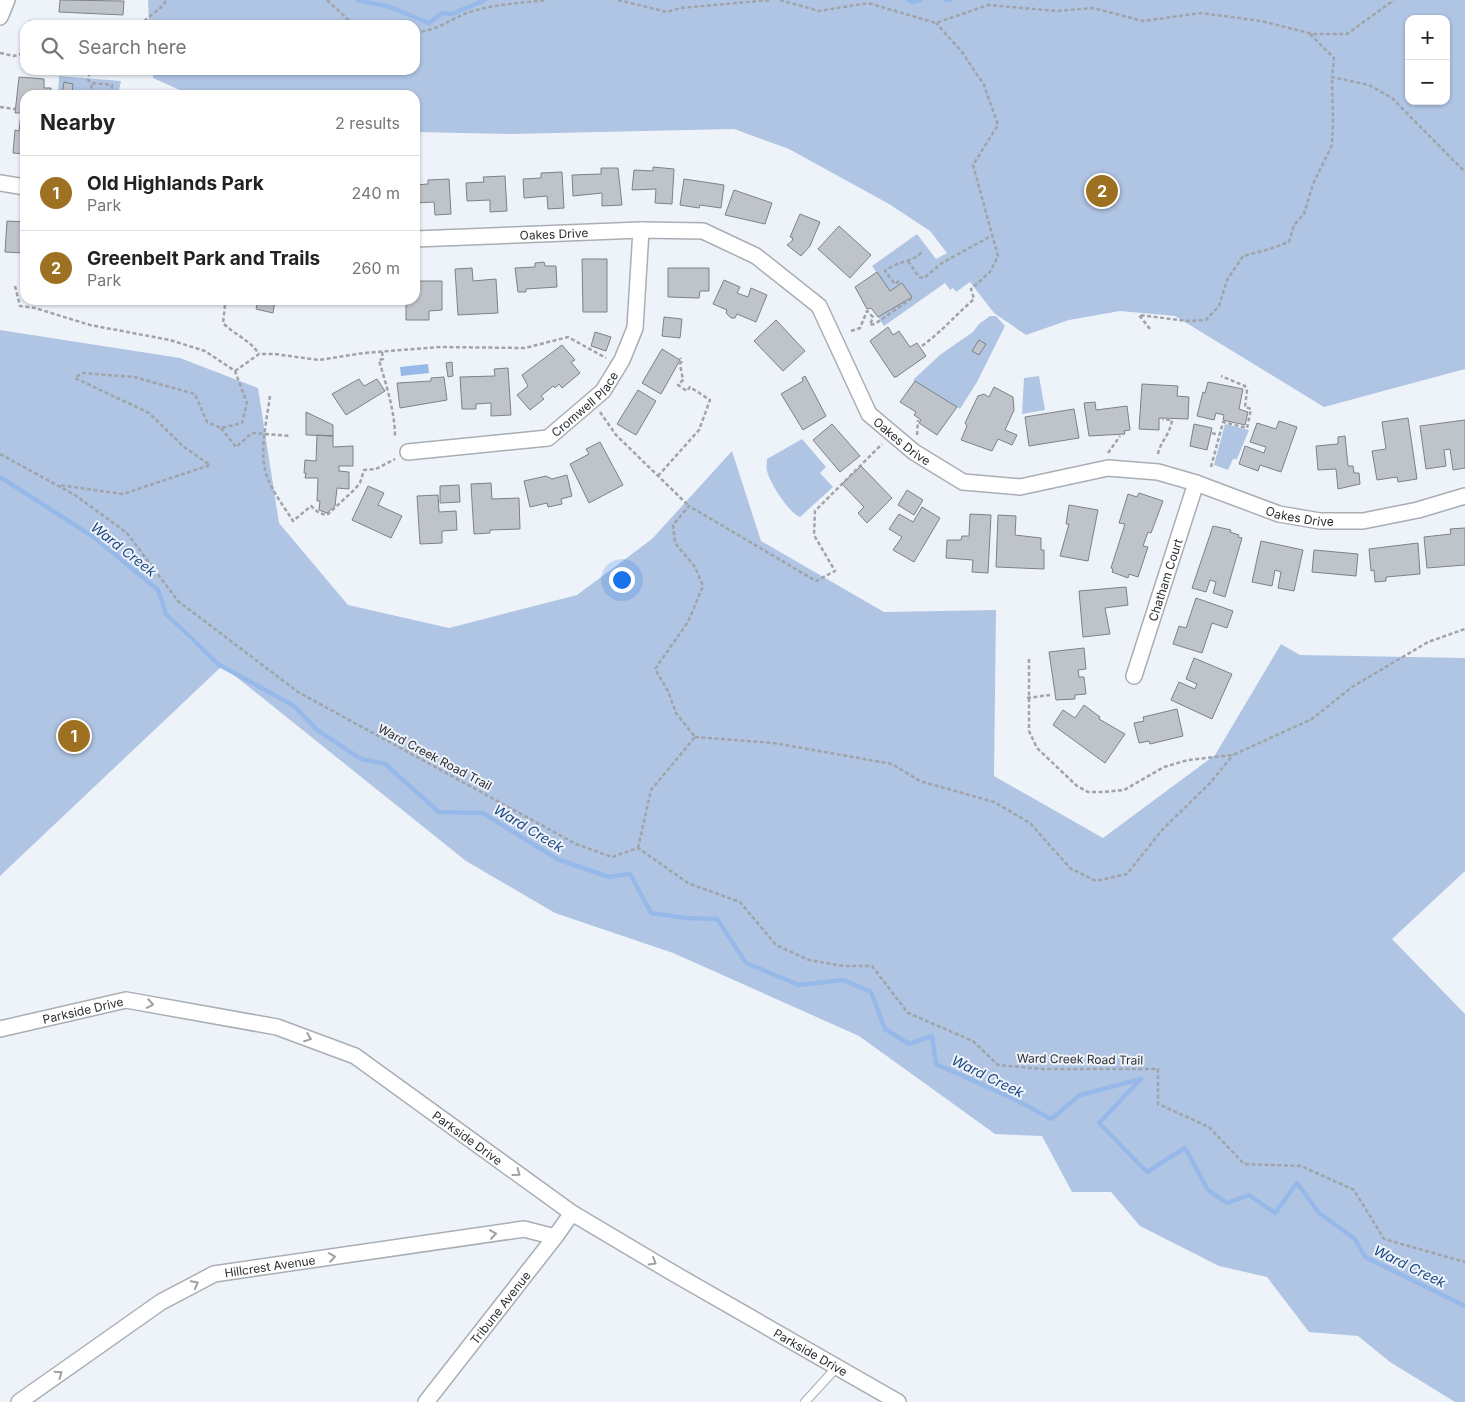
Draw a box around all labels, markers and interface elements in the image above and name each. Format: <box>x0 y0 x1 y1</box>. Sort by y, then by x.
map controls <box>1405 15 1450 105</box>
button: + <box>1405 15 1450 60</box>
search box <box>20 20 420 75</box>
icon: search <box>38 34 66 62</box>
text: Search here <box>78 36 187 59</box>
button: − <box>1405 60 1450 105</box>
text: Nearby <box>40 110 115 135</box>
text: 2 results <box>335 113 400 133</box>
text: Old Highlands Park <box>87 172 264 195</box>
pin: 2 <box>1086 172 1118 210</box>
text: 1 <box>53 183 59 203</box>
text: 240 m <box>352 183 400 203</box>
text: Park <box>87 195 121 215</box>
street label: Oakes Drive <box>519 225 589 242</box>
text: Greenbelt Park and Trails <box>87 247 320 270</box>
text: 2 <box>51 258 61 278</box>
text: 260 m <box>352 258 400 278</box>
text: Park <box>87 270 121 290</box>
street label: Cromwell Place <box>548 368 621 440</box>
street label: Oakes Drive <box>871 414 933 468</box>
street label: Oakes Drive <box>1264 502 1334 529</box>
water label: Ward Creek <box>88 518 160 580</box>
street label: Chatham Court <box>1145 537 1185 623</box>
your location <box>609 567 635 593</box>
pin: 1 <box>58 717 90 755</box>
street label: Ward Creek Road Trail <box>376 721 494 793</box>
water label: Ward Creek <box>491 801 567 856</box>
street label: Parkside Drive <box>41 993 125 1026</box>
one-way arrow <box>146 998 154 1008</box>
one-way arrow <box>303 1032 312 1043</box>
street label: Ward Creek Road Trail <box>1017 1050 1143 1068</box>
water label: Ward Creek <box>949 1051 1027 1101</box>
street label: Parkside Drive <box>430 1107 506 1168</box>
one-way arrow <box>511 1167 521 1176</box>
one-way arrow <box>489 1229 497 1240</box>
water label: Ward Creek <box>1371 1241 1449 1291</box>
street label: Hillcrest Avenue <box>223 1252 316 1280</box>
one-way arrow <box>328 1252 336 1263</box>
one-way arrow <box>648 1255 657 1265</box>
street label: Tribune Avenue <box>467 1268 533 1347</box>
one-way arrow <box>189 1280 198 1290</box>
street label: Parkside Drive <box>771 1325 850 1379</box>
one-way arrow <box>53 1371 63 1380</box>

